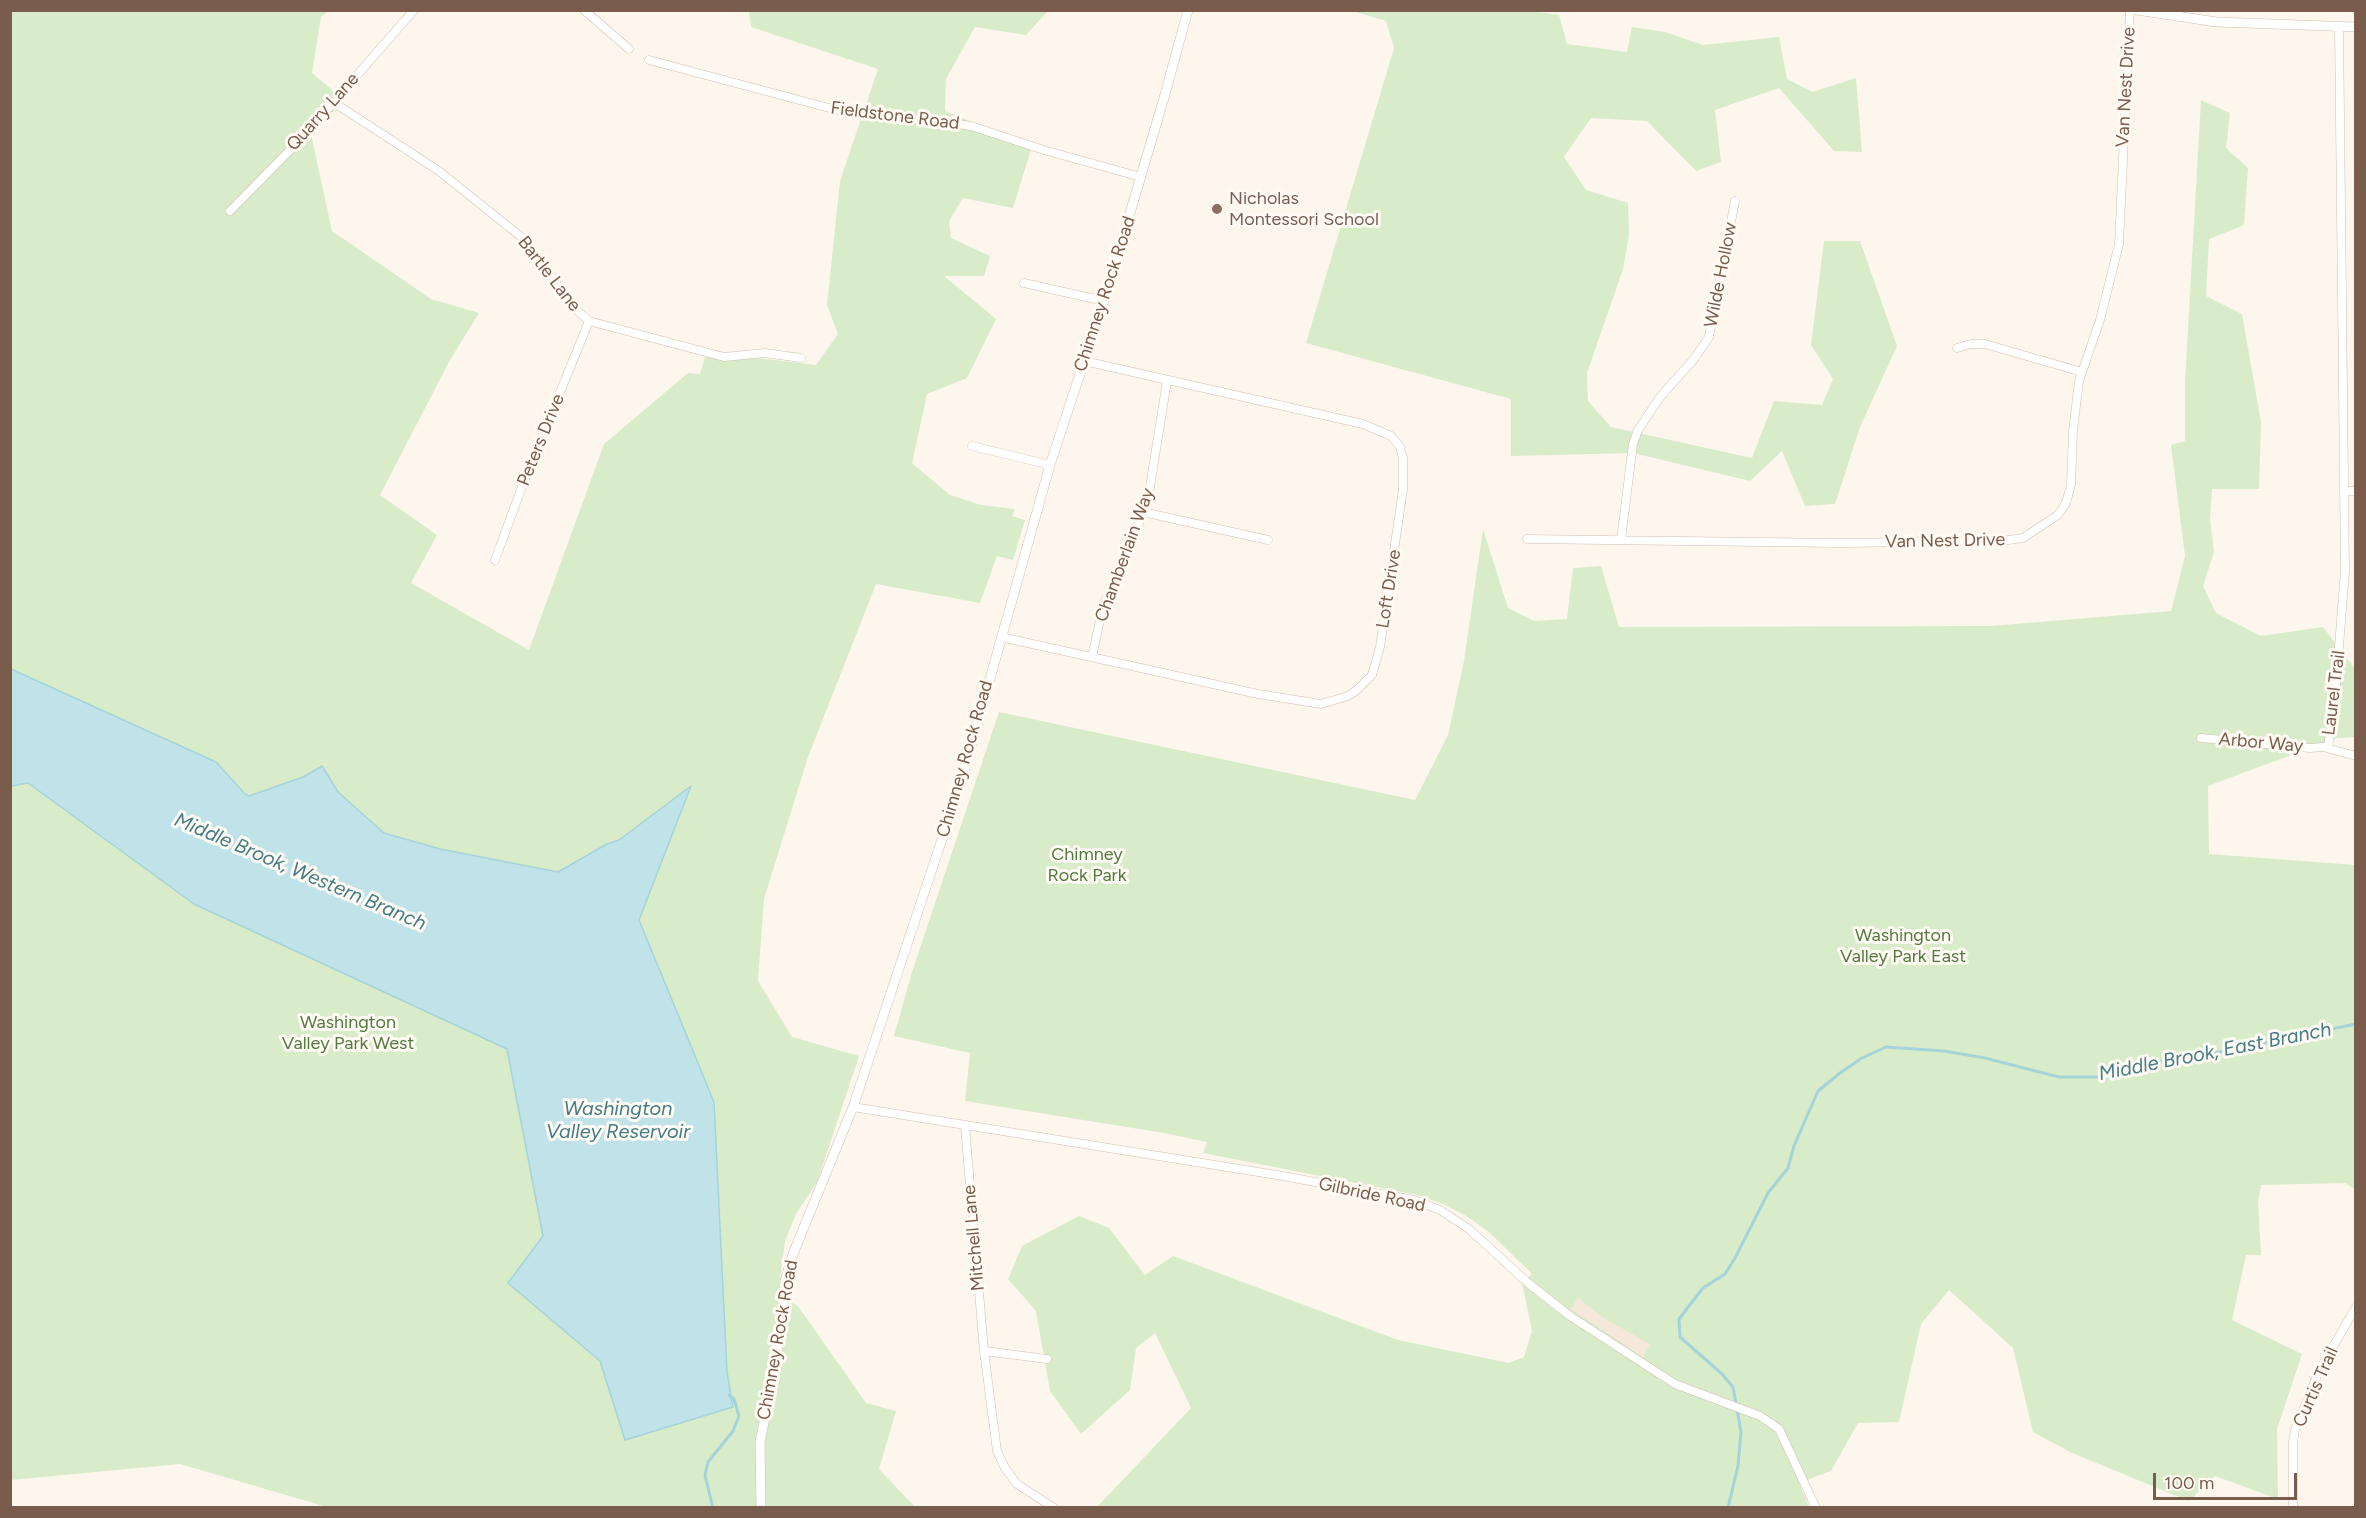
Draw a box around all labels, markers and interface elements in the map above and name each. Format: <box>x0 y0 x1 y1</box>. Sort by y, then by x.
street label: Van Nest Drive <box>2112 26 2140 148</box>
street label: Quarry Lane <box>282 68 364 156</box>
street label: Fieldstone Road <box>829 97 961 135</box>
place label: Nicholas Montessori School <box>1229 188 1379 230</box>
marker: Nicholas Montessori School <box>1210 202 1224 216</box>
street label: Chimney Rock Road <box>1070 214 1140 374</box>
street label: Wilde Hollow <box>1700 221 1742 329</box>
street label: Bartle Lane <box>513 232 585 316</box>
street label: Peters Drive <box>513 391 569 489</box>
street label: Chamberlain Way <box>1091 485 1159 625</box>
street label: Van Nest Drive <box>1885 529 2005 553</box>
street label: Loft Drive <box>1372 548 1406 630</box>
street label: Laurel Trail <box>2318 649 2350 737</box>
street label: Chimney Rock Road <box>932 678 998 840</box>
street label: Arbor Way <box>2218 729 2304 757</box>
water label: Middle Brook, Western Branch <box>171 808 429 936</box>
park label: Chimney Rock Park <box>1048 844 1126 886</box>
park label: Washington Valley Park East <box>1840 925 1966 968</box>
park label: Washington Valley Park West <box>282 1012 414 1054</box>
water label: Middle Brook, East Branch <box>2097 1018 2333 1086</box>
water label: Washington Valley Reservoir <box>546 1097 690 1144</box>
street label: Gilbride Road <box>1317 1173 1427 1217</box>
street label: Mitchell Lane <box>959 1184 989 1292</box>
street label: Chimney Rock Road <box>753 1258 803 1422</box>
street label: Curtis Trail <box>2289 1344 2343 1430</box>
scale bar <box>2156 1461 2300 1499</box>
text: 100 m <box>2164 1472 2214 1494</box>

